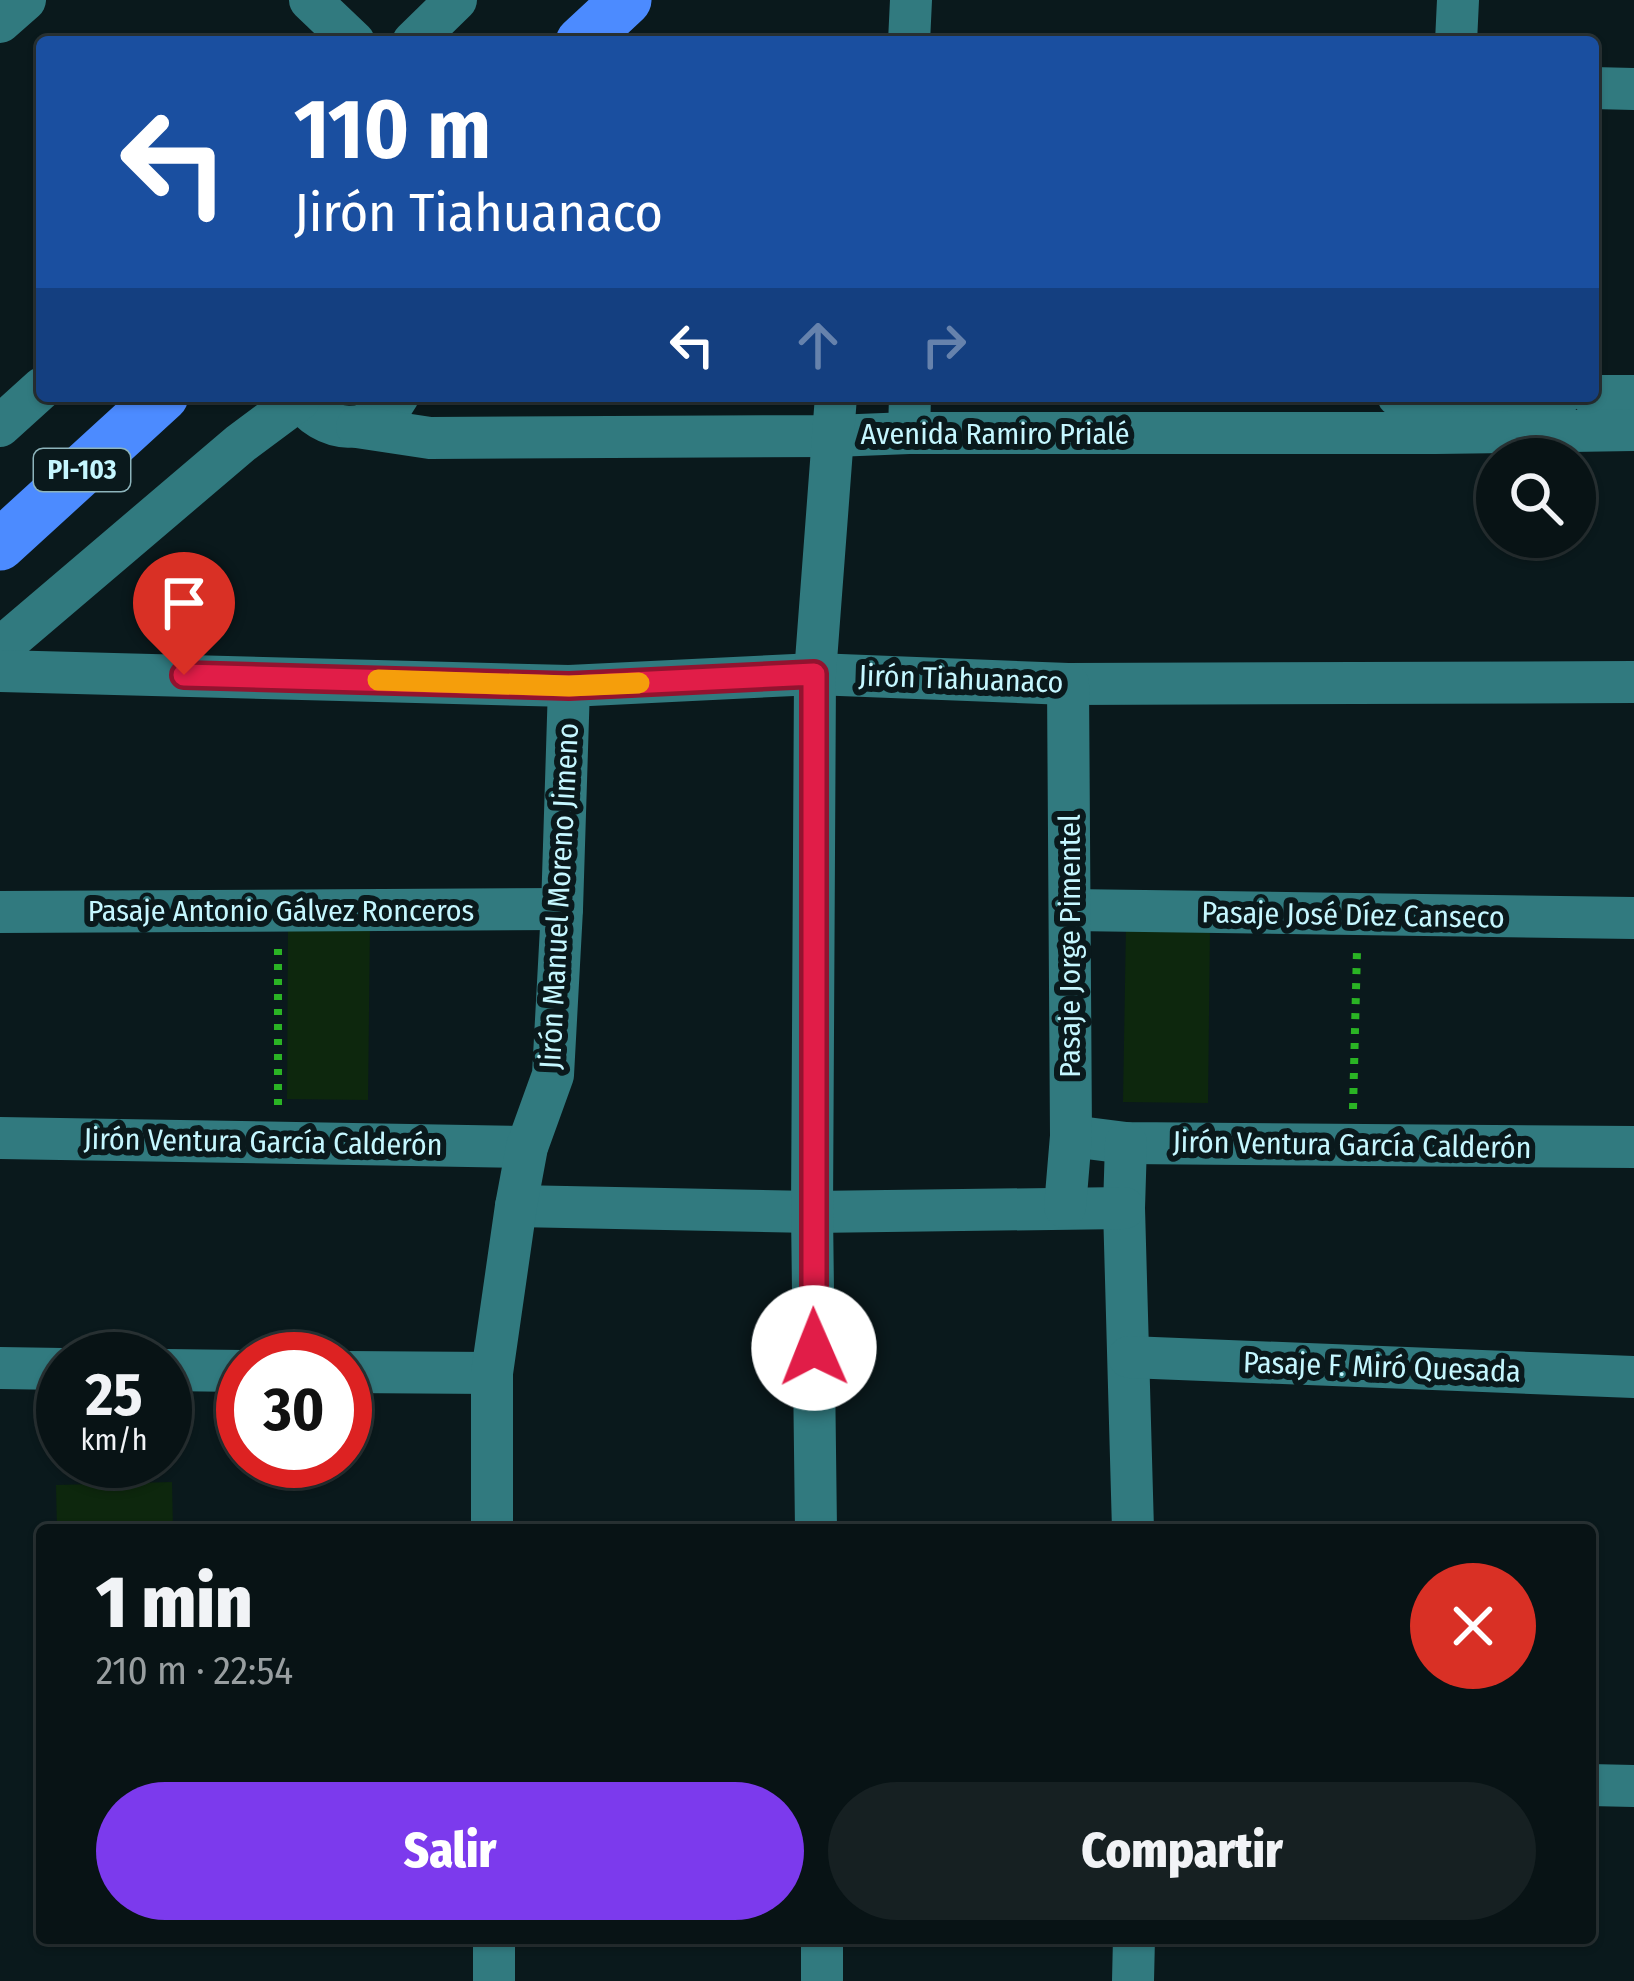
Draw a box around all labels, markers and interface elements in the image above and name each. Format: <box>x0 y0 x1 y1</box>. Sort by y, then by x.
text: 110 m <box>294 79 491 180</box>
icon: left <box>96 84 252 240</box>
text: Jirón Tiahuanaco <box>294 181 663 245</box>
icon: left <box>659 312 725 378</box>
icon: ahead <box>785 312 851 378</box>
icon: right <box>911 312 977 378</box>
street label: Avenida Ramiro Prialé <box>861 416 1129 452</box>
map controls <box>1476 438 1596 558</box>
button: search <box>1476 438 1596 558</box>
road number: PI-103 <box>34 449 130 491</box>
pin <box>133 552 235 675</box>
icon: arrive <box>151 570 217 636</box>
street label: Jirón Tiahuanaco <box>858 657 1064 701</box>
street label: Jirón Manuel Moreno Jimeno <box>532 722 586 1070</box>
street label: Pasaje Jorge Pimentel <box>1052 814 1088 1078</box>
street label: Pasaje Antonio Gálvez Ronceros <box>88 893 474 929</box>
street label: Pasaje José Díez Canseco <box>1201 894 1505 936</box>
street label: Jirón Ventura García Calderón <box>83 1121 443 1163</box>
street label: Jirón Ventura García Calderón <box>1172 1124 1532 1166</box>
position arrow <box>751 1285 877 1411</box>
speed limit sign: 30 <box>216 1332 372 1488</box>
street label: Pasaje F. Miró Quesada <box>1242 1344 1522 1390</box>
text: 25 <box>85 1359 143 1431</box>
text: km/h <box>81 1422 147 1458</box>
text: 1 min <box>96 1560 253 1646</box>
button: close <box>1410 1563 1536 1689</box>
text: 210 m · 22:54 <box>96 1648 293 1694</box>
button: Salir <box>96 1782 804 1920</box>
button: Compartir <box>828 1782 1536 1920</box>

